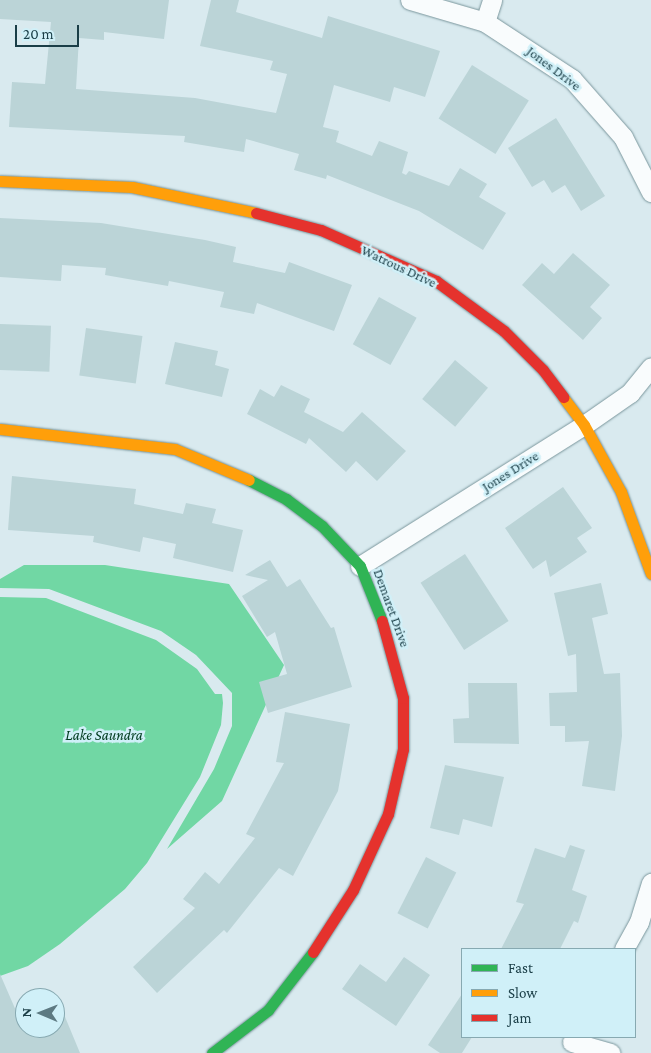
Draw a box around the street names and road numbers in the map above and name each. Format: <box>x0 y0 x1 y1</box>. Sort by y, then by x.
street label: Jones Drive <box>524 42 584 94</box>
street label: Watrous Drive <box>359 241 439 291</box>
street label: Jones Drive <box>479 447 541 495</box>
street label: Demaret Drive <box>370 567 414 649</box>

